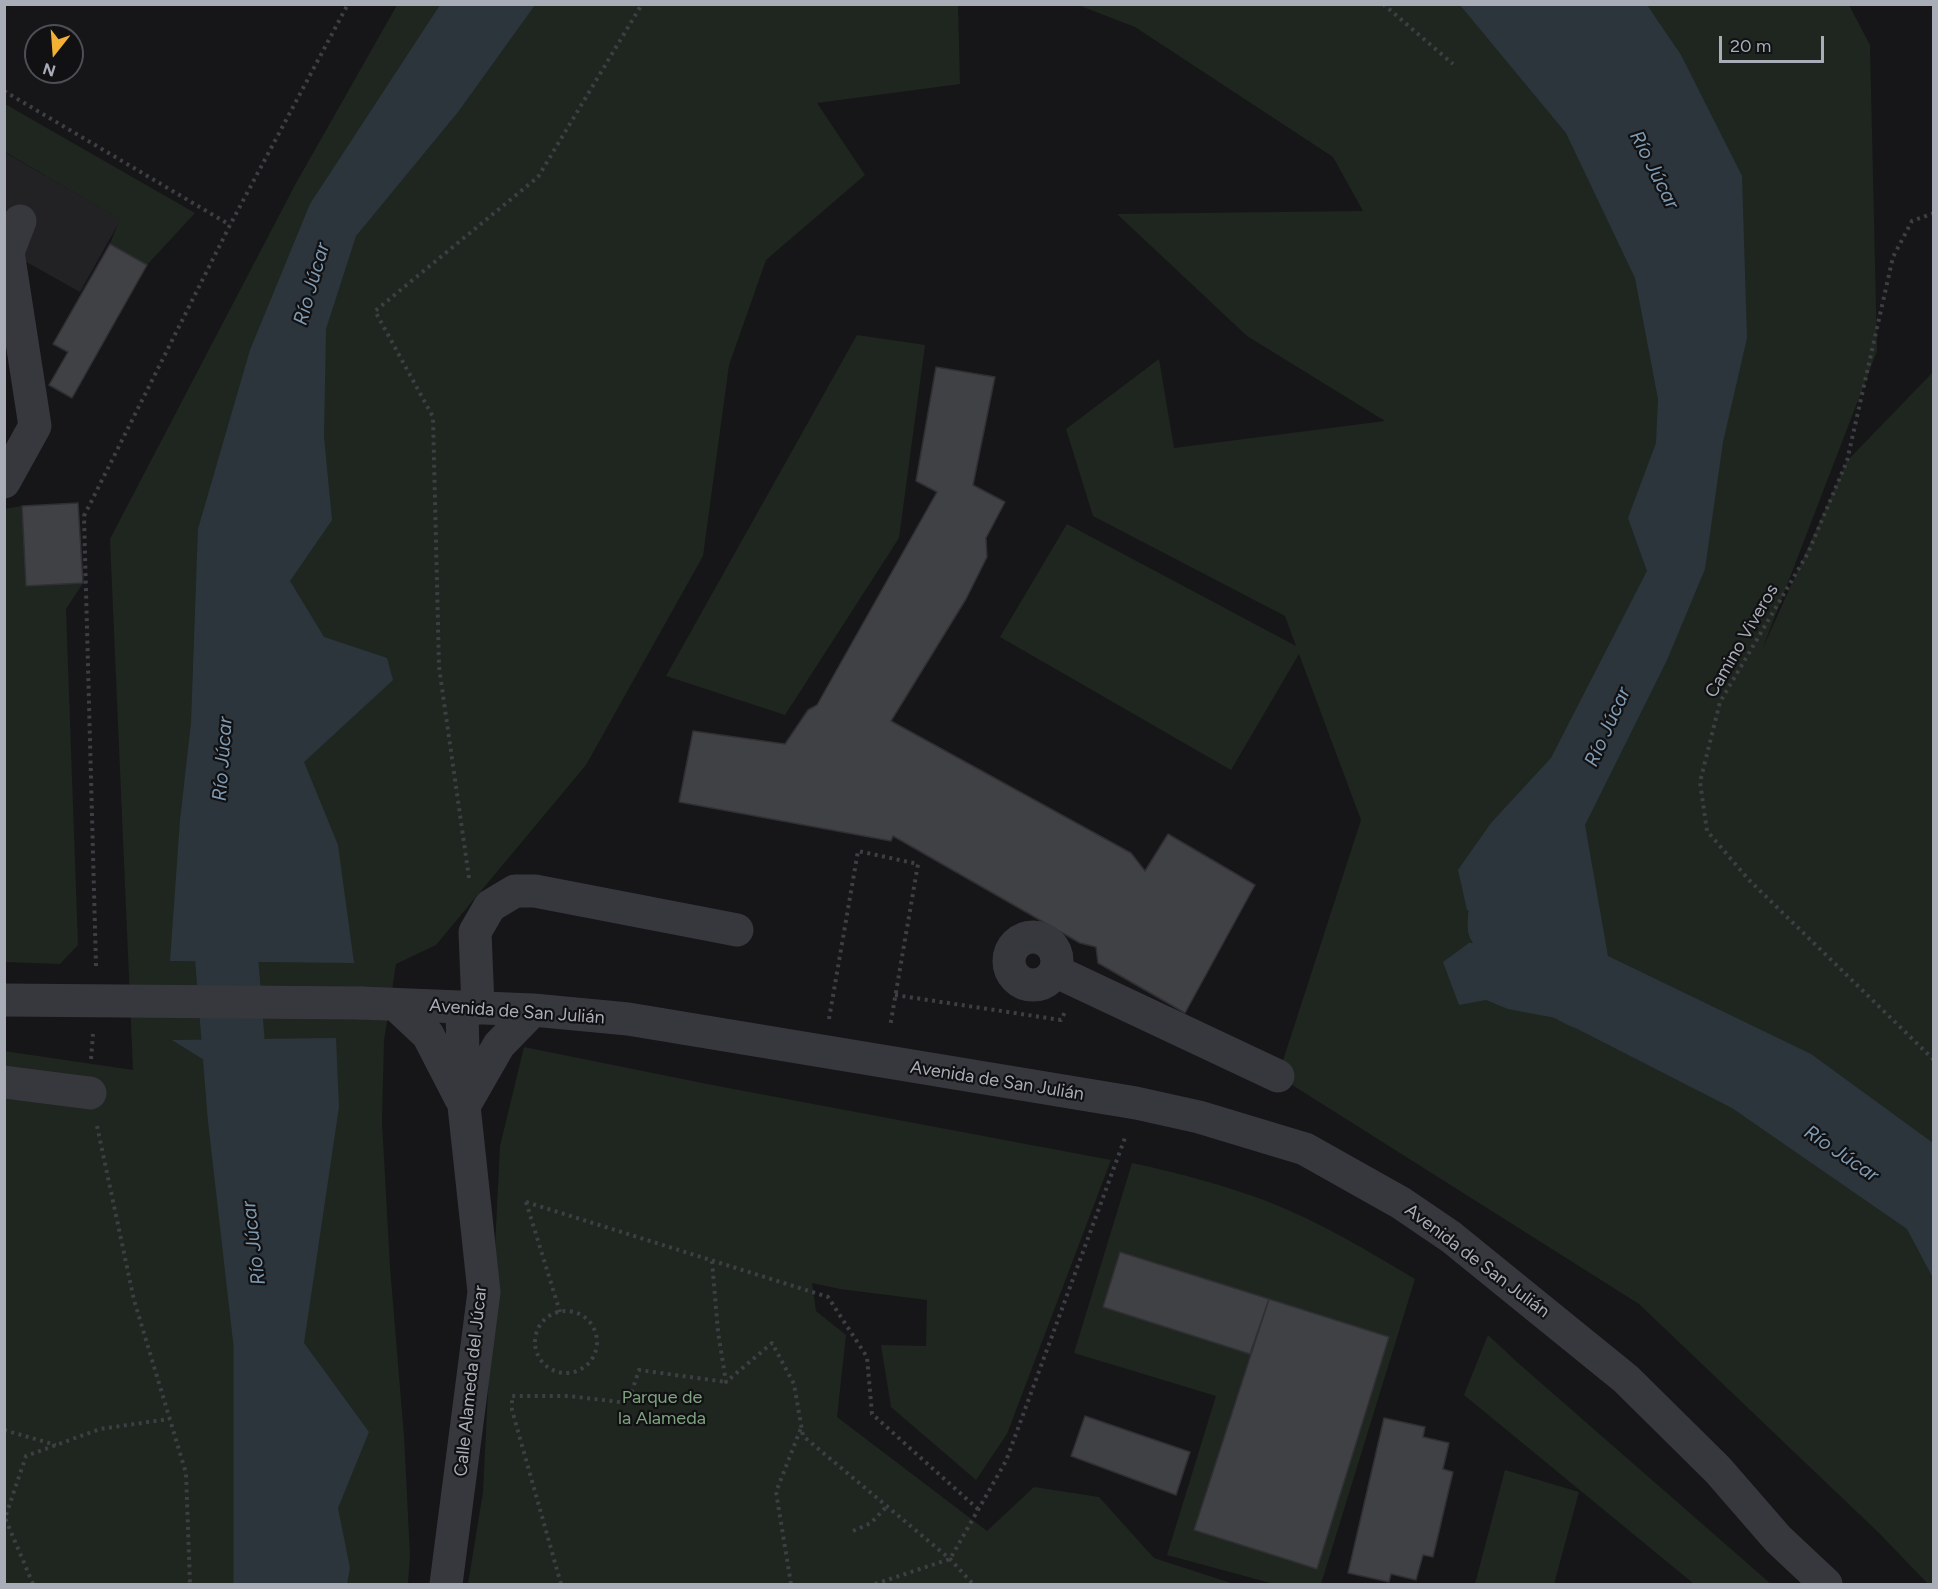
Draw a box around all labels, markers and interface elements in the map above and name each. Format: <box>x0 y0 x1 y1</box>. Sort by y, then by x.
north arrow <box>24 24 84 84</box>
scale bar <box>1722 24 1827 62</box>
text: 20 m <box>1730 35 1771 57</box>
text: N <box>40 59 58 81</box>
water label: Río Júcar <box>1624 127 1684 213</box>
water label: Río Júcar <box>289 240 335 328</box>
street label: Camino Viveros <box>1701 581 1783 701</box>
water label: Río Júcar <box>1580 683 1636 771</box>
water label: Río Júcar <box>208 716 238 802</box>
street label: Avenida de San Julián <box>429 995 605 1029</box>
street label: Avenida de San Julián <box>909 1057 1085 1105</box>
water label: Río Júcar <box>1799 1120 1883 1188</box>
water label: Río Júcar <box>237 1200 271 1286</box>
street label: Avenida de San Julián <box>1400 1200 1554 1322</box>
street label: Calle Alameda del Júcar <box>450 1284 492 1478</box>
park label: Parque de la Alameda <box>618 1387 706 1430</box>

